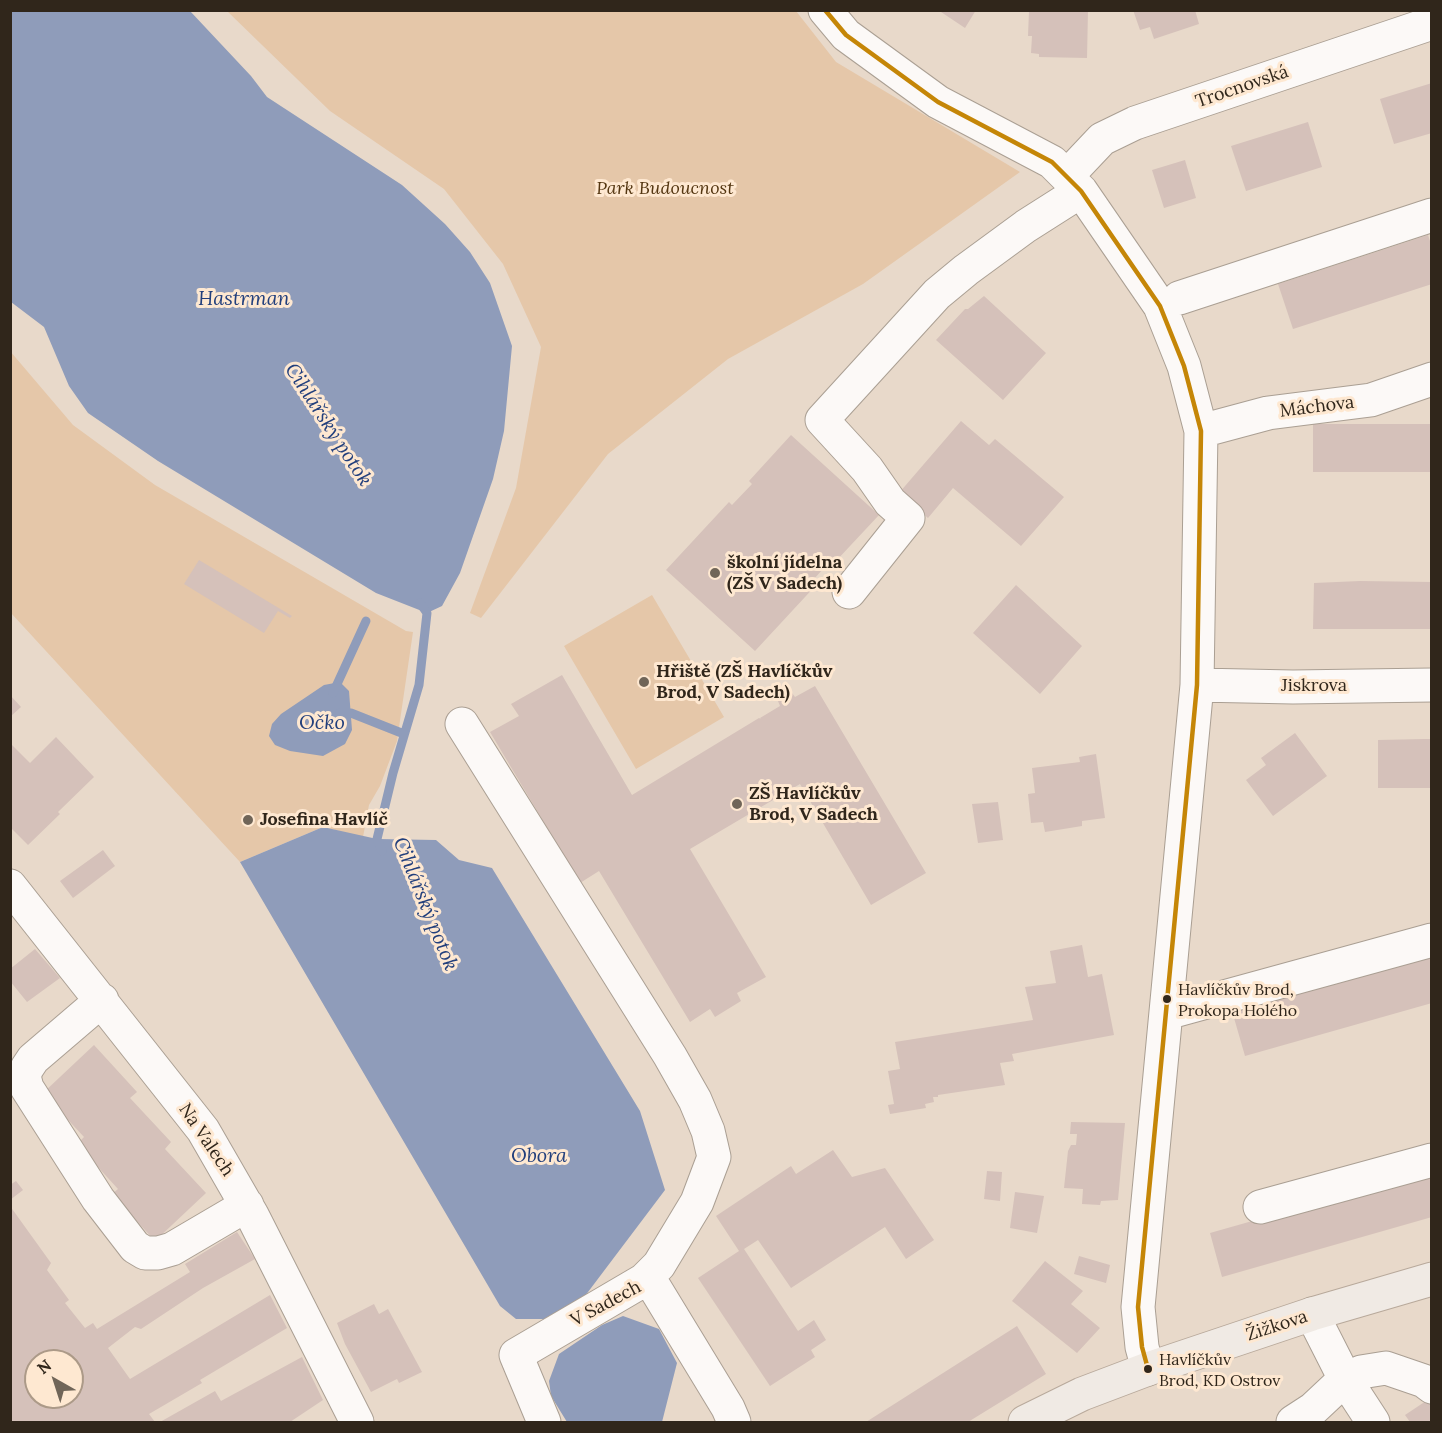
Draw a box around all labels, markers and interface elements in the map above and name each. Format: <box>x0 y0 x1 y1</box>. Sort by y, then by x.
street label: Trocnovská <box>1193 61 1291 113</box>
park label: Park Budoucnost <box>596 178 734 200</box>
water label: Hastrman <box>198 287 290 311</box>
water label: Cihlářský potok <box>279 359 377 491</box>
street label: Máchova <box>1279 392 1355 422</box>
place label: školní jídelna (ZŠ V Sadech) <box>727 552 842 594</box>
marker: školní jídelna (ZŠ V Sadech) <box>708 566 722 580</box>
place label: Hřiště (ZŠ Havlíčkův Brod, V Sadech) <box>656 661 832 704</box>
marker: Hřiště (ZŠ Havlíčkův Brod, V Sadech) <box>637 675 651 689</box>
street label: Jiskrova <box>1281 675 1347 697</box>
water label: Očko <box>299 711 345 735</box>
place label: ZŠ Havlíčkův Brod, V Sadech <box>749 783 878 826</box>
marker: ZŠ Havlíčkův Brod, V Sadech <box>730 797 744 811</box>
place label: Josefina Havlíč <box>260 809 388 831</box>
marker: Josefina Havlíč <box>241 813 255 827</box>
water label: Cihlářský potok <box>387 834 463 974</box>
place label: Havlíčkův Brod, Prokopa Holého <box>1178 980 1297 1018</box>
marker: Havlíčkův Brod, Prokopa Holého <box>1161 993 1173 1005</box>
street label: Na Valech <box>174 1099 238 1181</box>
water label: Obora <box>511 1144 567 1168</box>
street label: V Sadech <box>567 1276 645 1332</box>
street label: Žižkova <box>1244 1306 1310 1346</box>
north arrow <box>24 1349 84 1409</box>
place label: Havlíčkův Brod, KD Ostrov <box>1159 1350 1280 1388</box>
text: N <box>33 1355 55 1378</box>
marker: Havlíčkův Brod, KD Ostrov <box>1142 1363 1154 1375</box>

